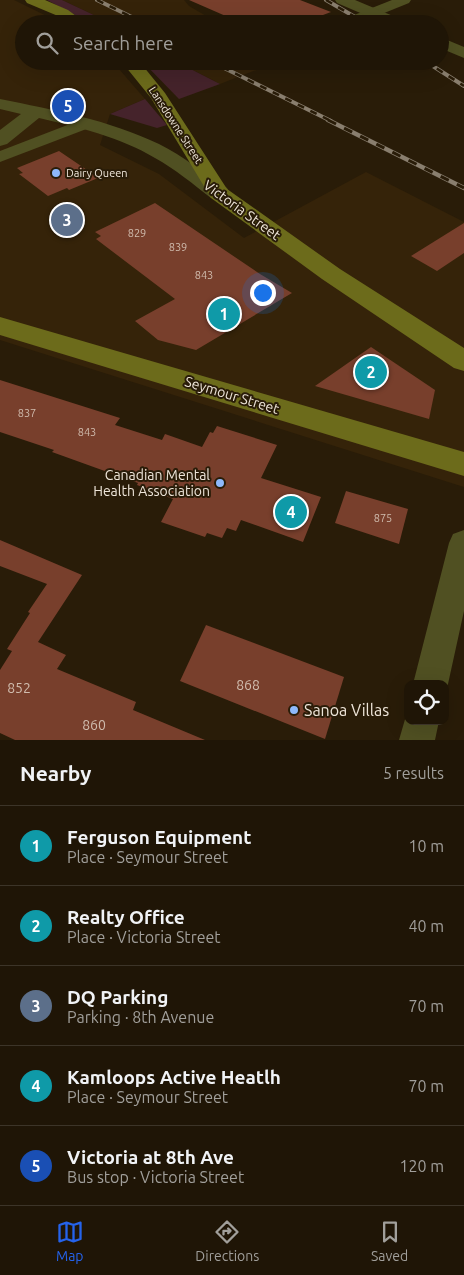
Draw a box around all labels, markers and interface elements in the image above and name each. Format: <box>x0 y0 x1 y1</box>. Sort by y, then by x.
search box <box>15 15 449 70</box>
icon: search <box>33 29 61 57</box>
text: Search here <box>73 32 173 54</box>
street label: Lansdowne Street <box>147 84 206 166</box>
pin: 5 <box>52 87 84 125</box>
marker: Dairy Queen <box>50 167 62 179</box>
place label: Dairy Queen <box>66 167 128 179</box>
street label: Victoria Street <box>200 177 284 244</box>
pin: 3 <box>51 201 83 239</box>
house number: 829 <box>128 227 146 239</box>
house number: 839 <box>169 241 187 253</box>
house number: 843 <box>195 269 213 281</box>
your location <box>250 280 276 306</box>
pin: 1 <box>208 295 240 333</box>
pin: 2 <box>355 353 387 391</box>
street label: Seymour Street <box>183 373 282 417</box>
house number: 837 <box>18 407 36 419</box>
house number: 843 <box>78 426 96 438</box>
place label: Canadian Mental Health Association <box>93 467 210 499</box>
marker: Canadian Mental Health Association <box>214 477 226 489</box>
pin: 4 <box>275 493 307 531</box>
house number: 875 <box>374 512 392 524</box>
house number: 868 <box>236 677 260 693</box>
house number: 852 <box>7 680 31 696</box>
map controls <box>404 680 449 725</box>
button: locate <box>404 680 449 725</box>
place label: Sanoa Villas <box>304 701 389 719</box>
marker: Sanoa Villas <box>288 704 300 716</box>
house number: 860 <box>82 717 106 733</box>
text: Nearby <box>20 761 91 785</box>
text: 5 results <box>383 764 444 782</box>
text: Ferguson Equipment <box>67 826 251 848</box>
text: 1 <box>31 837 41 855</box>
text: 10 m <box>408 837 444 855</box>
text: Place · Seymour Street <box>67 848 228 866</box>
text: Realty Office <box>67 906 185 928</box>
text: 2 <box>31 917 41 935</box>
text: 40 m <box>408 917 444 935</box>
text: Place · Victoria Street <box>67 928 221 946</box>
text: DQ Parking <box>67 986 168 1008</box>
text: 3 <box>31 997 41 1015</box>
text: 70 m <box>408 997 444 1015</box>
text: Parking · 8th Avenue <box>67 1008 214 1026</box>
text: Kamloops Active Heatlh <box>67 1066 281 1088</box>
text: 4 <box>31 1077 41 1095</box>
text: 70 m <box>408 1077 444 1095</box>
text: Place · Seymour Street <box>67 1088 228 1106</box>
text: Victoria at 8th Ave <box>67 1146 234 1168</box>
text: 5 <box>31 1157 41 1175</box>
text: 120 m <box>399 1157 444 1175</box>
text: Bus stop · Victoria Street <box>67 1168 244 1186</box>
tab: Map <box>56 1218 84 1264</box>
tab: Directions <box>195 1218 259 1264</box>
tab: Saved <box>371 1218 408 1264</box>

